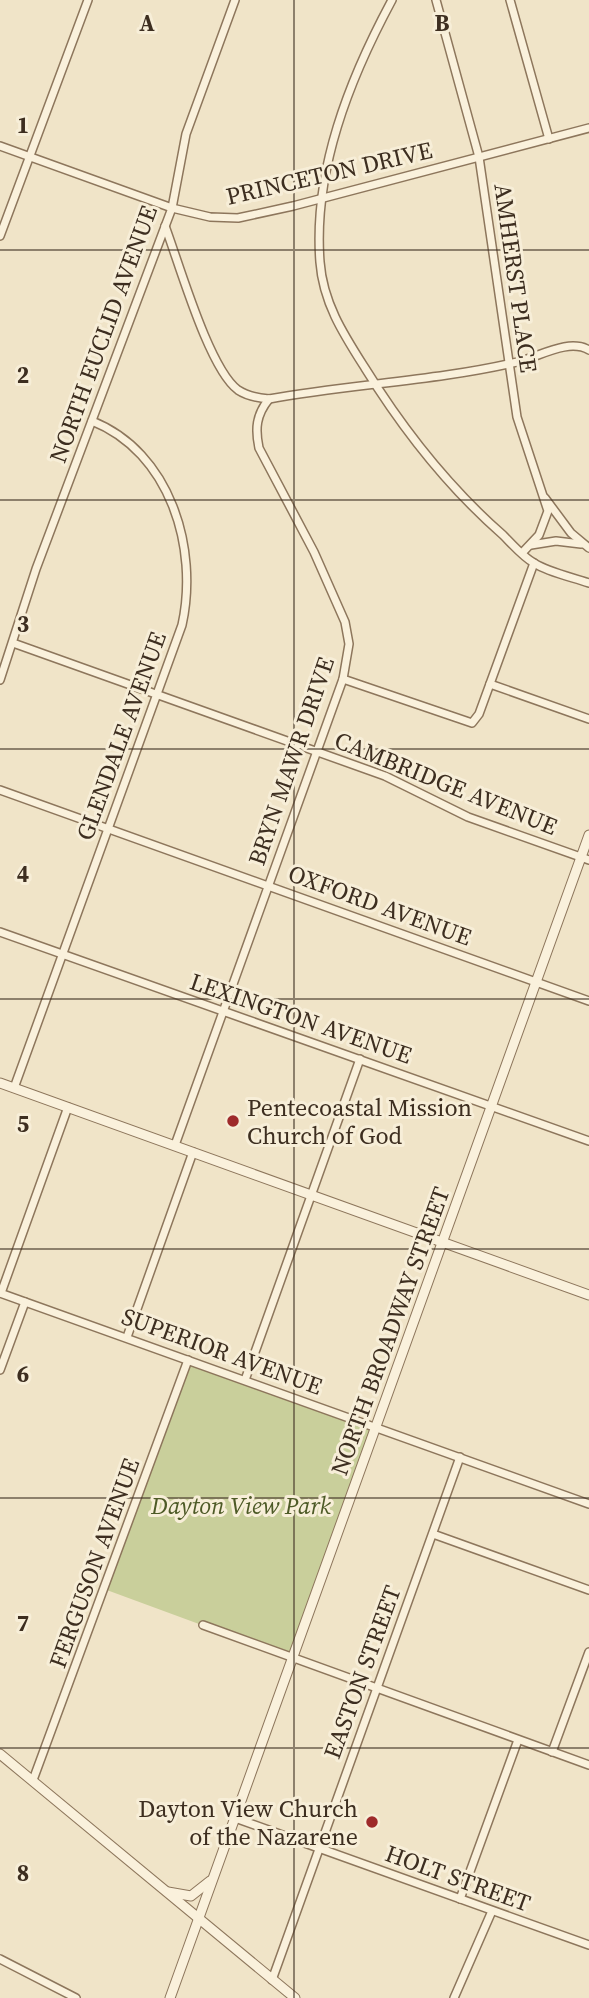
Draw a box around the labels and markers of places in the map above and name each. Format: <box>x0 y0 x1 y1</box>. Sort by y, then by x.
place label: Pentecoastal Mission Church of God <box>247 1091 472 1152</box>
marker: Pentecoastal Mission Church of God <box>225 1113 241 1129</box>
place label: Dayton View Church of the Nazarene <box>138 1792 358 1853</box>
marker: Dayton View Church of the Nazarene <box>364 1814 380 1830</box>

